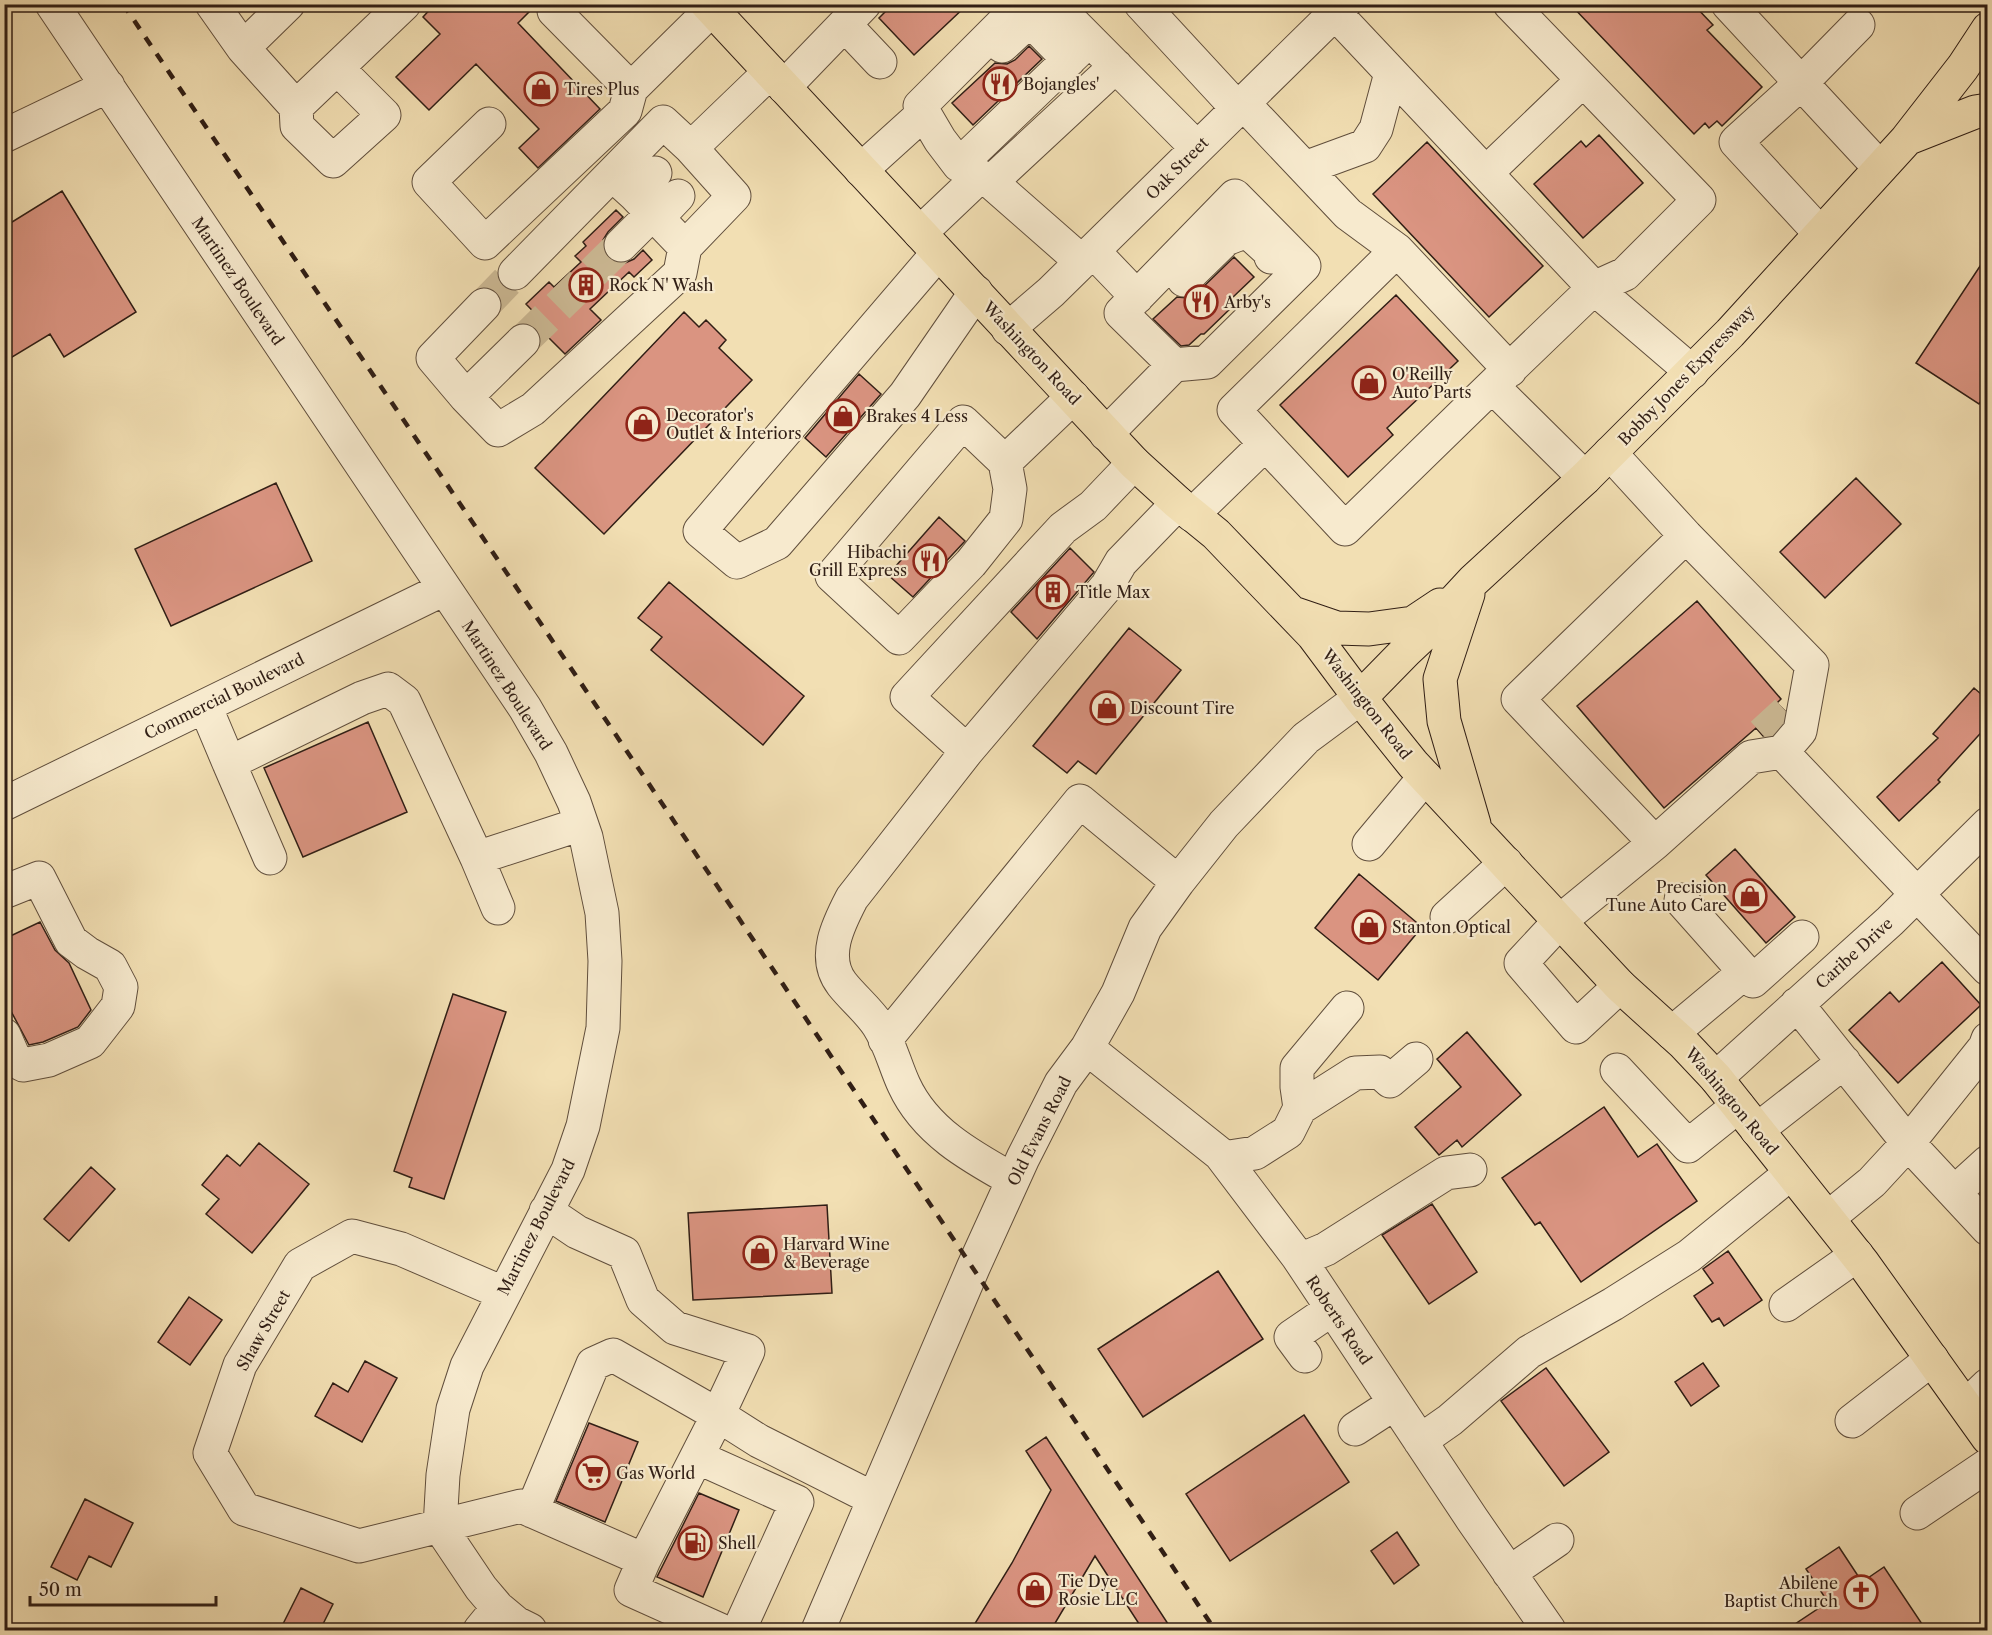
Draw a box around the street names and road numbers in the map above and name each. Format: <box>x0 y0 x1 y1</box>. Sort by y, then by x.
street label: Oak Street <box>1142 132 1213 203</box>
street label: Martinez Boulevard <box>188 213 288 349</box>
street label: Washington Road <box>978 296 1085 409</box>
street label: Bobby Jones Expressway <box>1614 300 1759 449</box>
street label: Martinez Boulevard <box>458 616 556 754</box>
street label: Washington Road <box>1317 644 1416 763</box>
street label: Commercial Boulevard <box>141 648 307 743</box>
street label: Caribe Drive <box>1811 913 1897 993</box>
street label: Washington Road <box>1681 1042 1783 1159</box>
street label: Old Evans Road <box>1003 1073 1075 1189</box>
street label: Martinez Boulevard <box>493 1155 579 1299</box>
street label: Roberts Road <box>1302 1272 1376 1369</box>
street label: Shaw Street <box>232 1286 294 1374</box>

